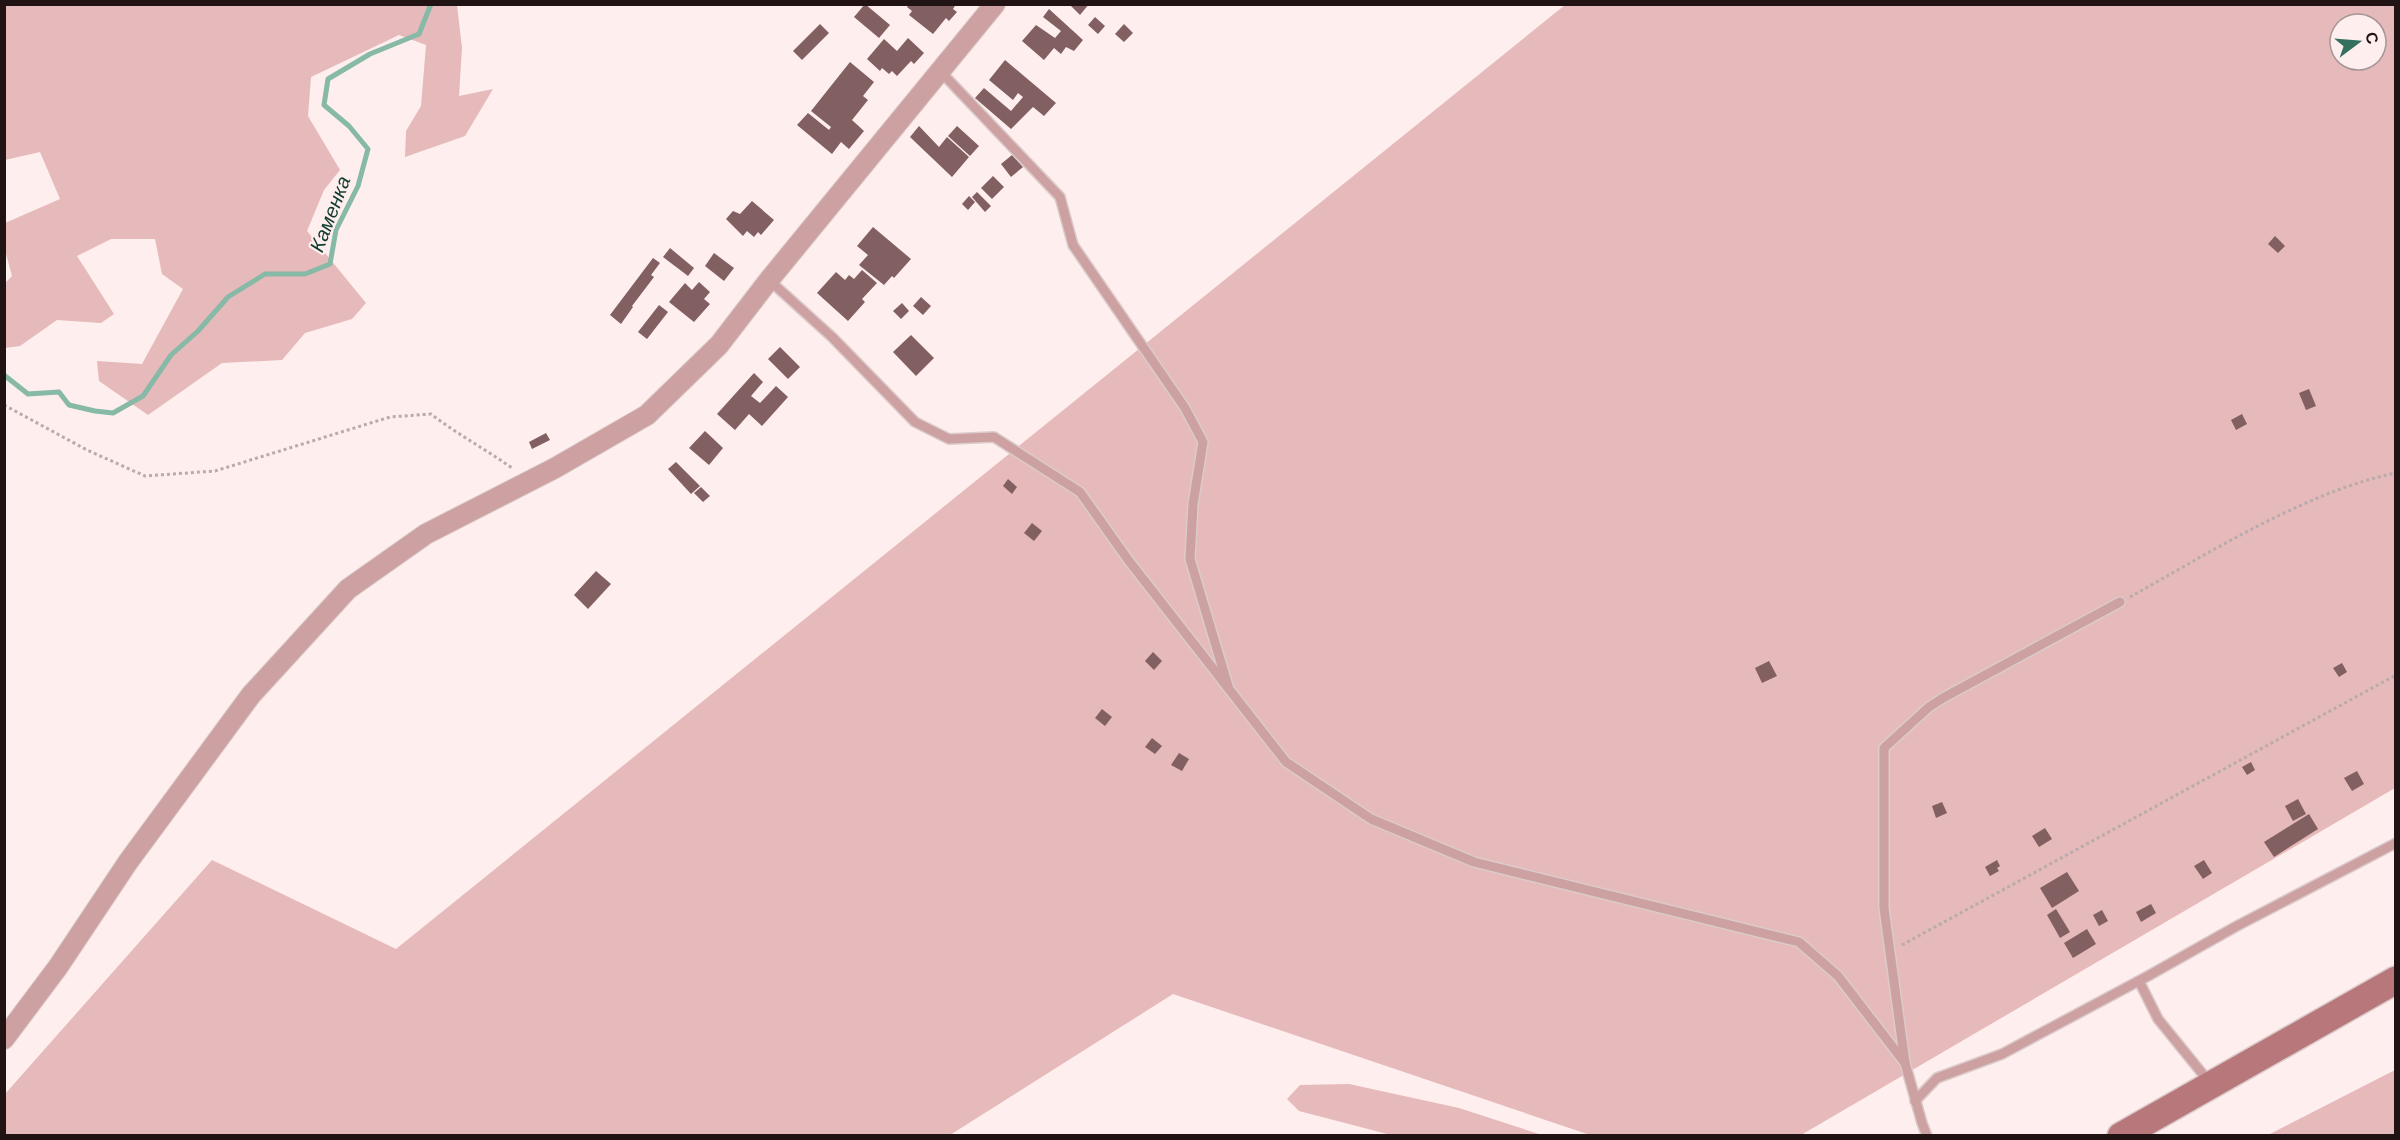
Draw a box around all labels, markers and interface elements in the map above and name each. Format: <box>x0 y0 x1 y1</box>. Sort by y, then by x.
north arrow <box>2328 12 2388 72</box>
text: С <box>2362 30 2382 46</box>
water label: Каменка <box>306 173 354 255</box>

